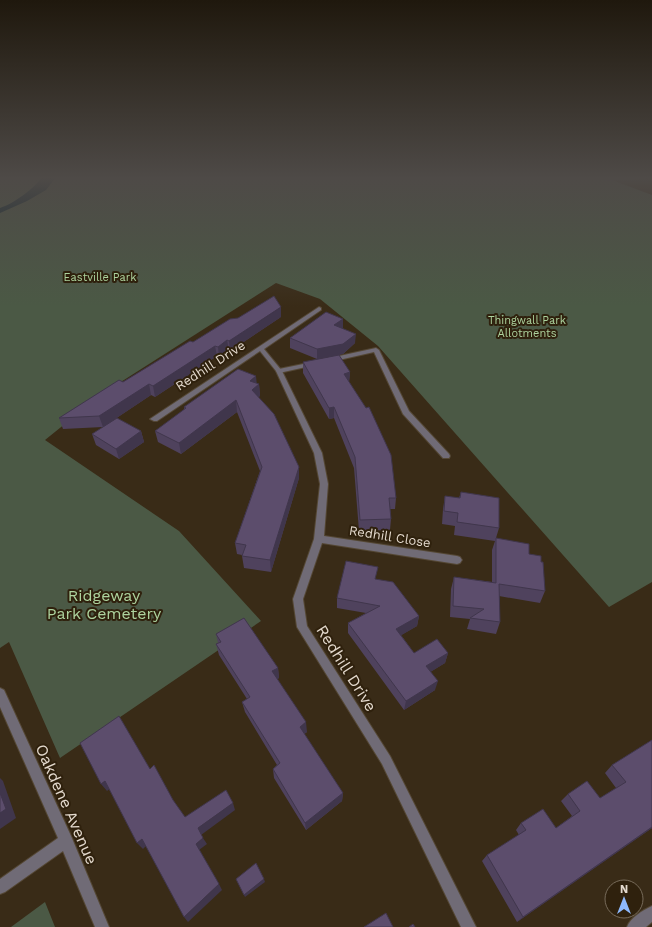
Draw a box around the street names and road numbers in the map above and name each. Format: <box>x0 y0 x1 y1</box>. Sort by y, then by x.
street label: Redhill Drive <box>173 337 248 393</box>
street label: Redhill Close <box>348 523 432 550</box>
street label: Redhill Drive <box>312 622 381 715</box>
street label: Oakdene Avenue <box>32 741 102 867</box>

